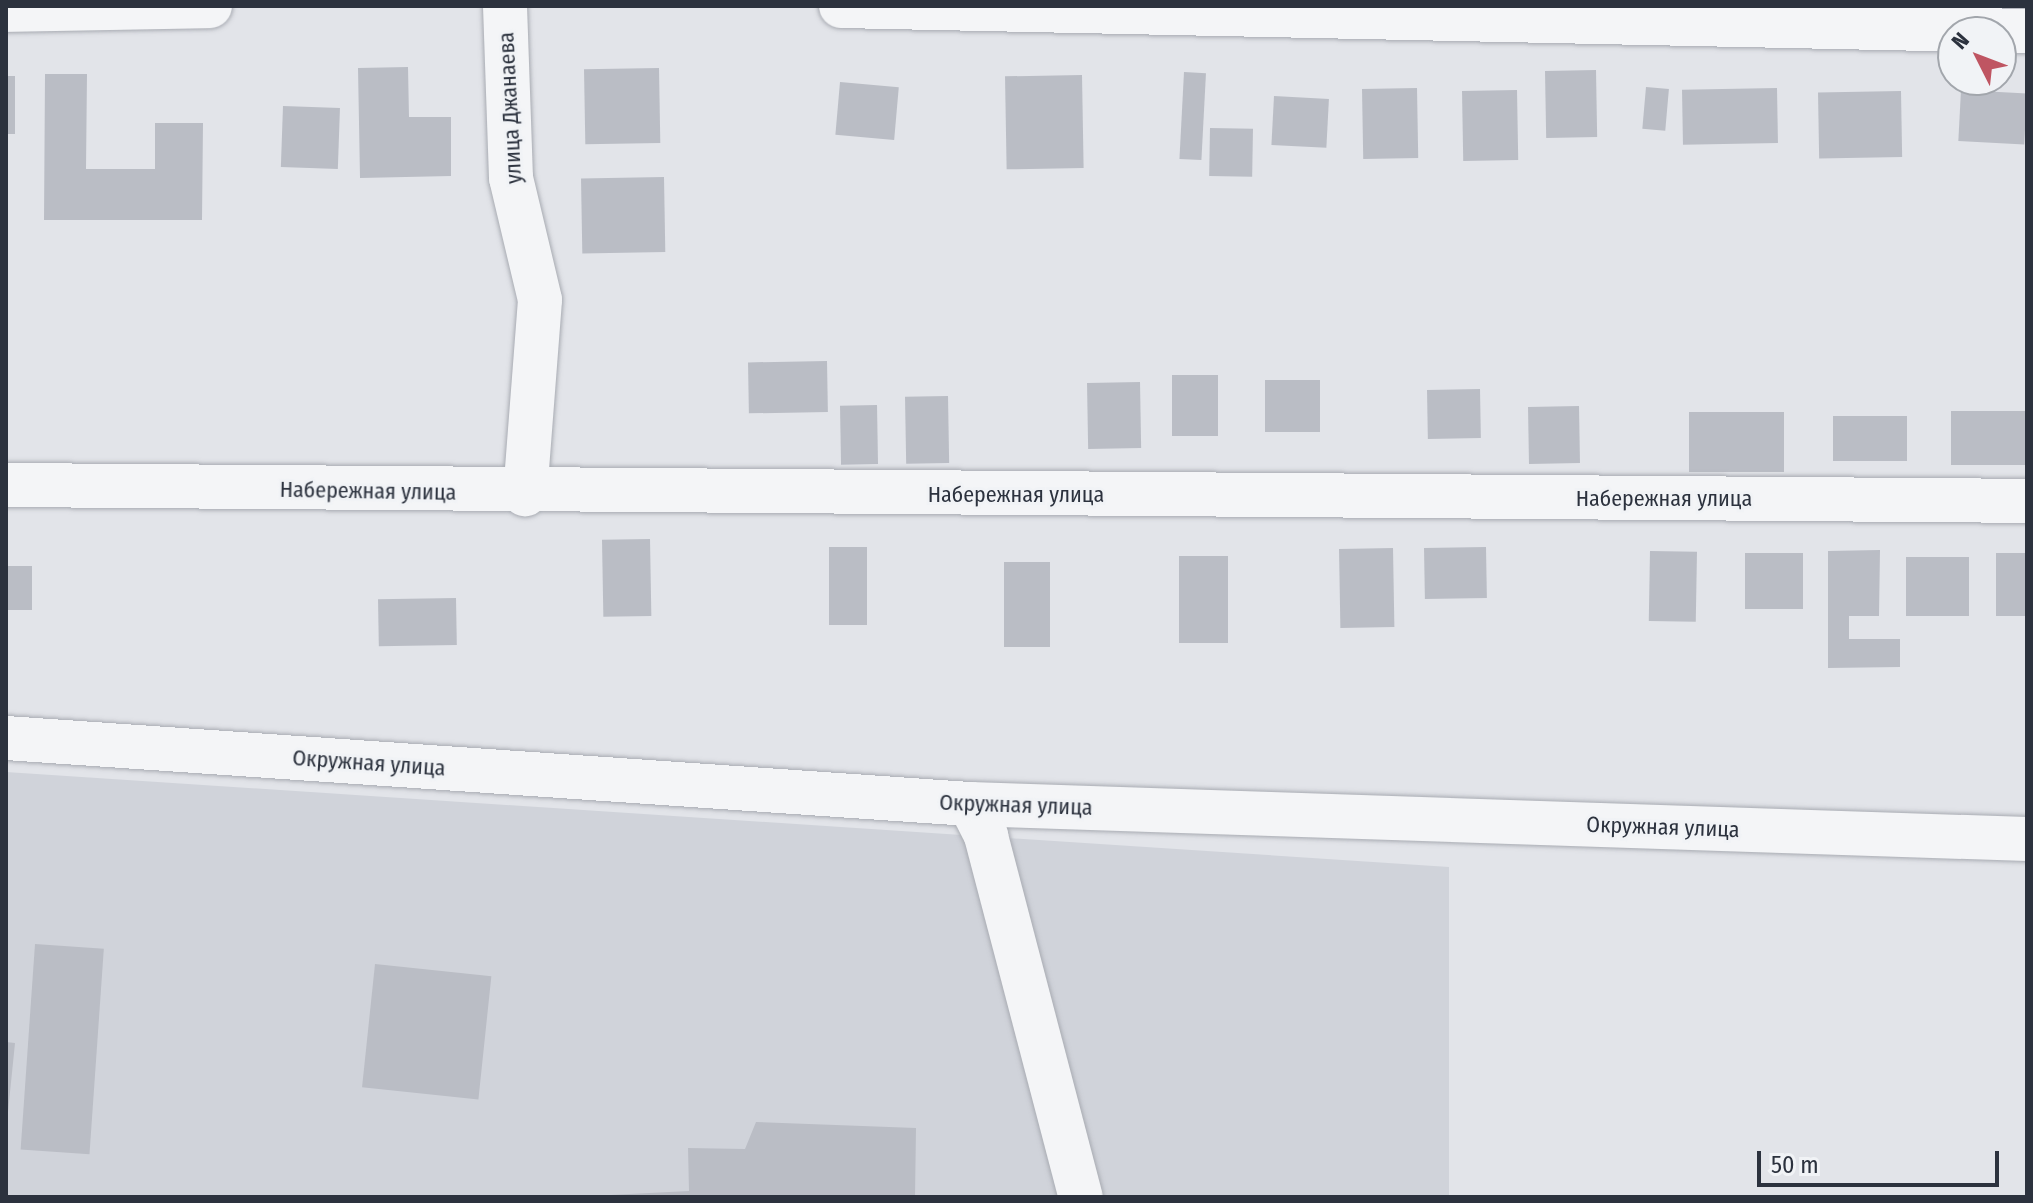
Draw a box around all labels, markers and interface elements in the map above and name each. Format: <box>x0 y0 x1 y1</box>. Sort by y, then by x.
north arrow <box>1937 16 2017 96</box>
text: N <box>1946 27 1975 55</box>
street label: улица Джанаева <box>493 31 527 185</box>
street label: Набережная улица <box>280 476 456 506</box>
street label: Набережная улица <box>928 482 1104 508</box>
street label: Набережная улица <box>1576 486 1752 512</box>
street label: Окружная улица <box>292 744 446 782</box>
street label: Окружная улица <box>939 789 1093 821</box>
street label: Окружная улица <box>1586 811 1740 843</box>
scale bar <box>1761 1135 2003 1185</box>
text: 50 m <box>1771 1151 1819 1179</box>

